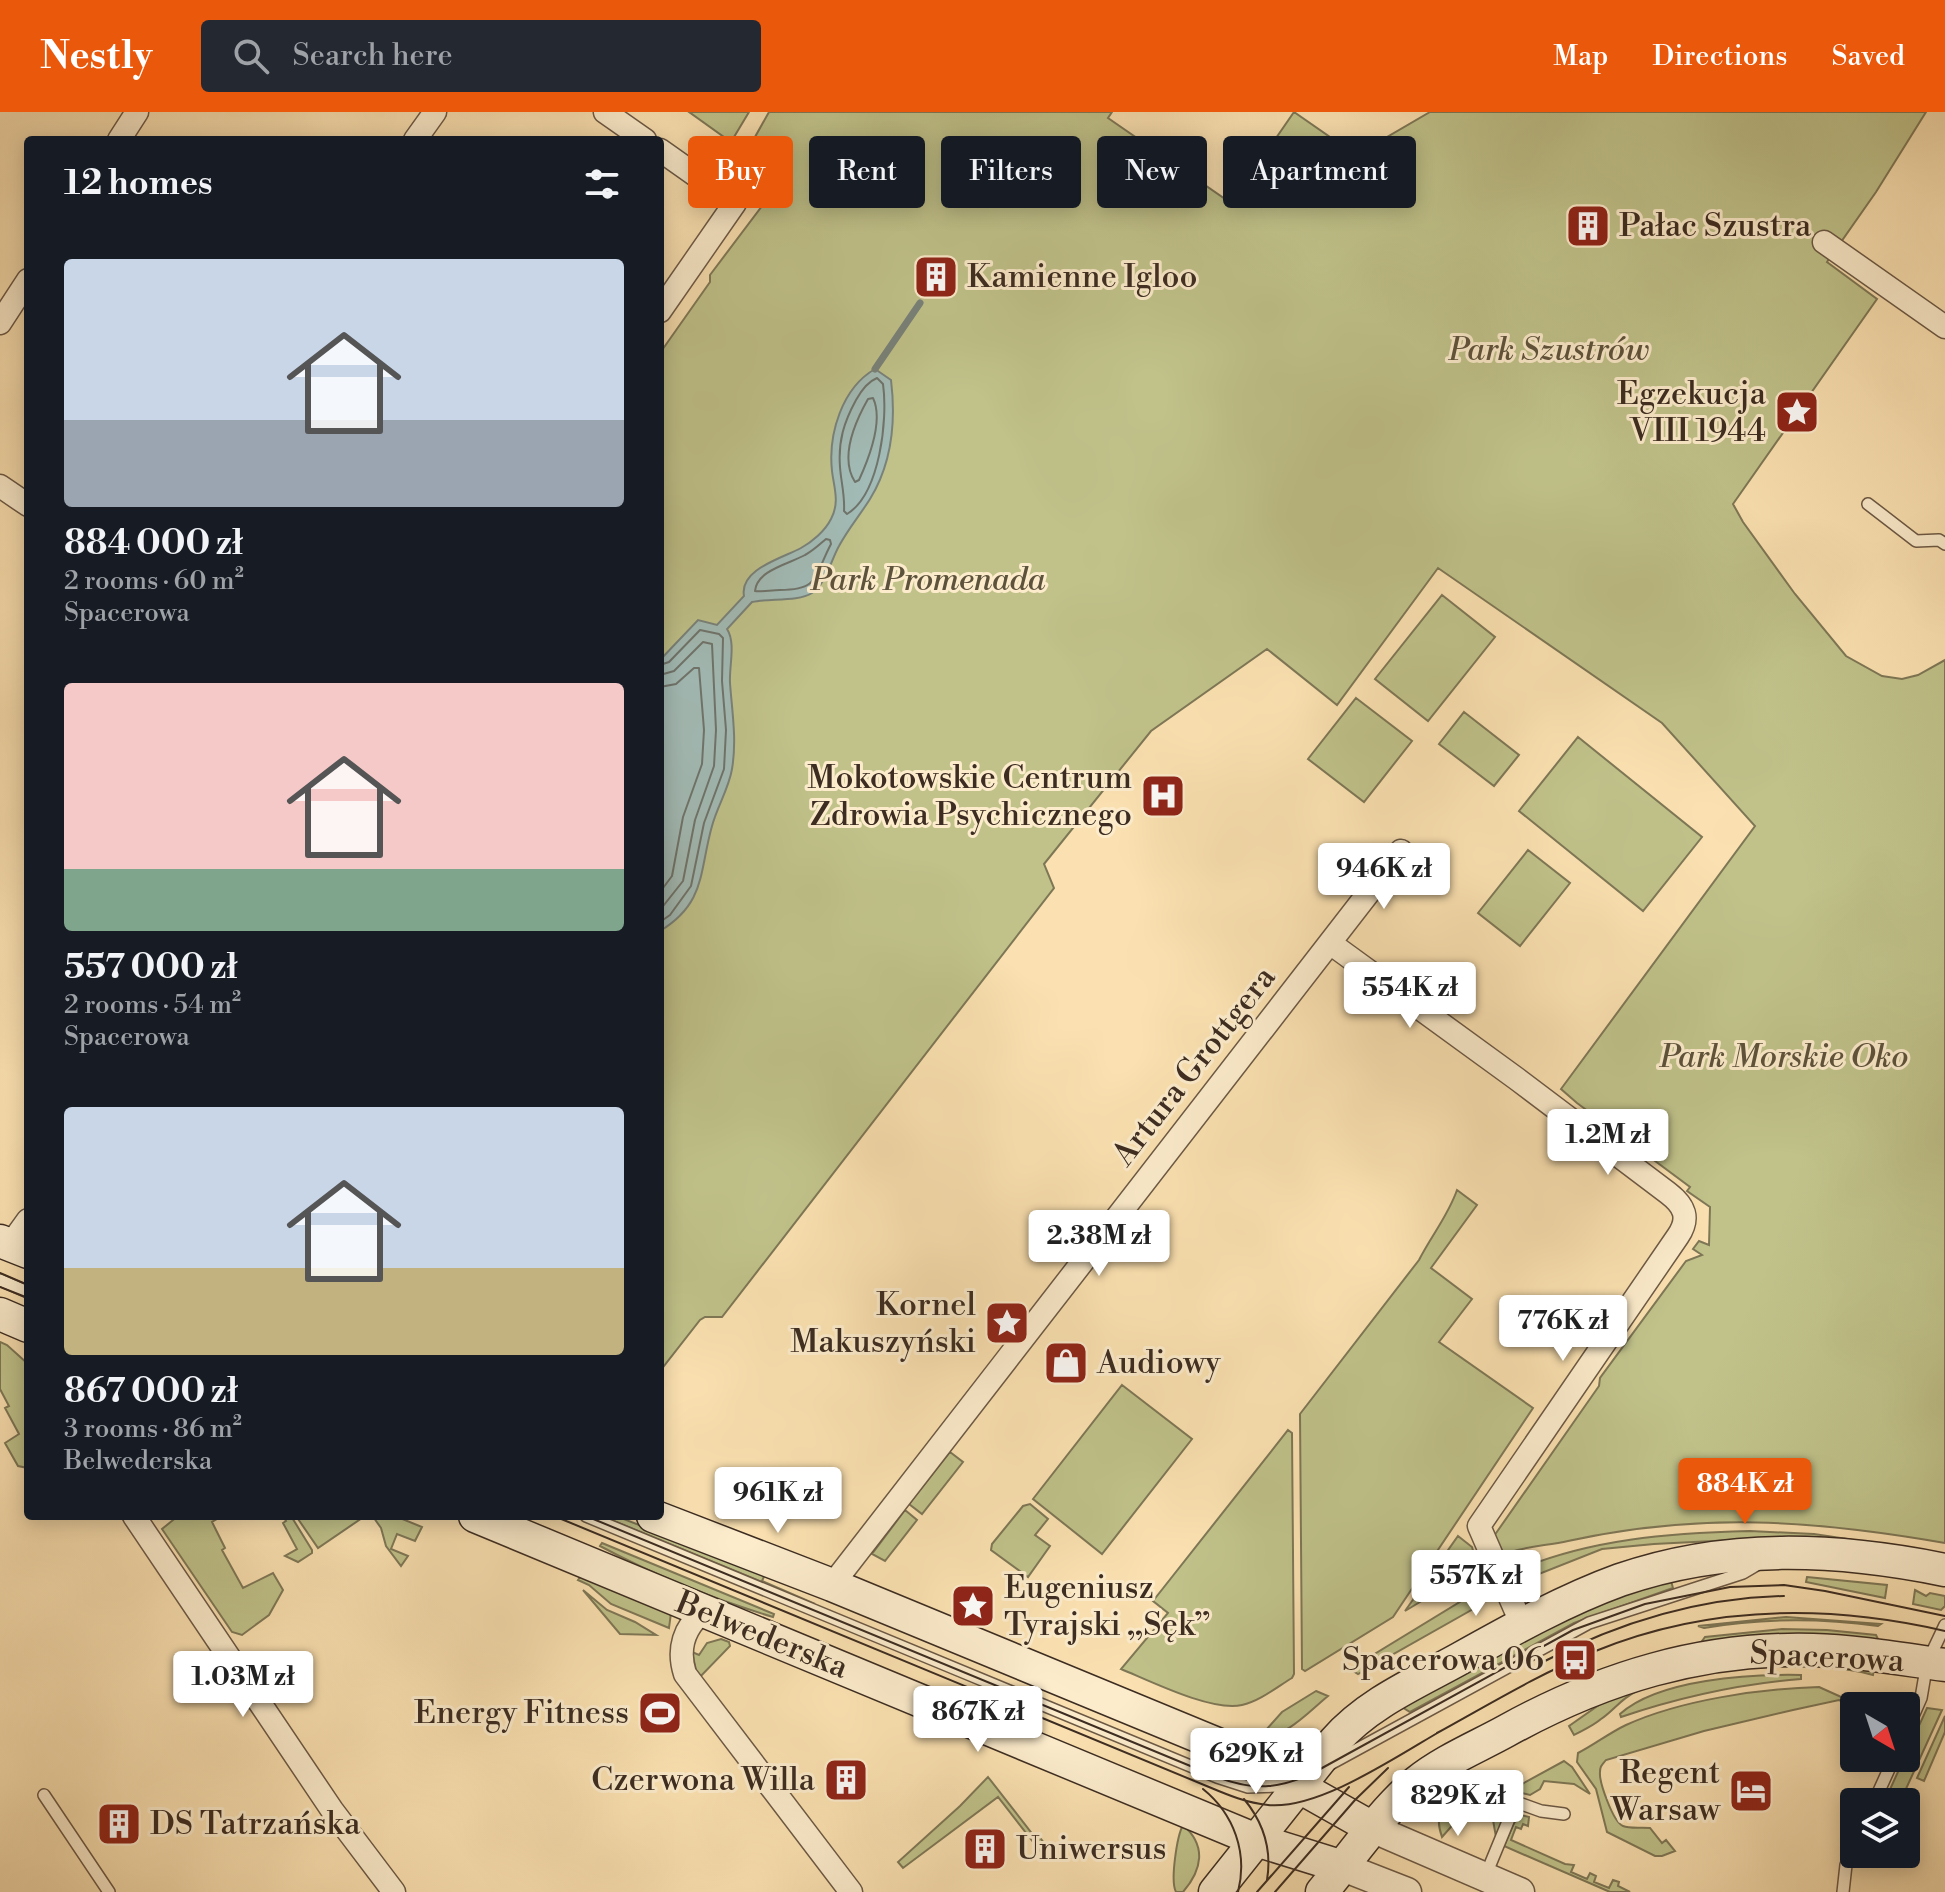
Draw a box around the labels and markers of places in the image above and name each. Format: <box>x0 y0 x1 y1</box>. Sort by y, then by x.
building icon: Pałac Szustra <box>1564 202 1612 250</box>
place label: Pałac Szustra <box>1619 206 1812 246</box>
building icon: Kamienne Igloo <box>912 253 960 301</box>
place label: Kamienne Igloo <box>967 257 1198 297</box>
place label: Egzekucja VIII 1944 <box>1617 374 1767 451</box>
place icon: Egzekucja VIII 1944 <box>1773 388 1821 436</box>
place label: Mokotowskie Centrum Zdrowia Psychicznego <box>807 758 1132 835</box>
hospital icon: Mokotowskie Centrum Zdrowia Psychicznego <box>1139 772 1187 820</box>
pin: 946K zł <box>1310 843 1458 911</box>
pin: 554K zł <box>1336 962 1484 1030</box>
pin: 1.2M zł <box>1534 1109 1682 1177</box>
pin: 2.38M zł <box>1016 1210 1182 1278</box>
place label: Kornel Makuszyński <box>790 1285 977 1362</box>
pin: 776K zł <box>1489 1295 1637 1363</box>
place icon: Kornel Makuszyński <box>983 1299 1031 1347</box>
shop icon: Audiowy <box>1042 1339 1090 1387</box>
place label: Audiowy <box>1096 1343 1221 1383</box>
pin: 884K zł <box>1671 1458 1819 1526</box>
pin: 961K zł <box>704 1467 852 1535</box>
pin: 557K zł <box>1402 1550 1550 1618</box>
place label: Eugeniusz Tyrajski „Sęk” <box>1004 1568 1211 1645</box>
place icon: Eugeniusz Tyrajski „Sęk” <box>949 1582 997 1630</box>
bus stop icon: Spacerowa 06 <box>1551 1636 1599 1684</box>
place label: Spacerowa 06 <box>1342 1640 1544 1680</box>
pin: 1.03M zł <box>160 1651 326 1719</box>
pin: 867K zł <box>904 1686 1052 1754</box>
sports icon: Energy Fitness <box>636 1689 684 1737</box>
place label: Energy Fitness <box>414 1693 629 1733</box>
pin: 629K zł <box>1182 1728 1330 1796</box>
place label: Regent Warsaw <box>1610 1753 1721 1830</box>
building icon: Czerwona Willa <box>822 1756 870 1804</box>
place label: Czerwona Willa <box>591 1760 816 1800</box>
hotel icon: Regent Warsaw <box>1727 1767 1775 1815</box>
pin: 829K zł <box>1384 1770 1532 1838</box>
building icon: DS Tatrzańska <box>95 1800 143 1848</box>
place label: DS Tatrzańska <box>150 1804 361 1844</box>
building icon: Uniwersus <box>961 1825 1009 1873</box>
place label: Uniwersus <box>1016 1829 1167 1869</box>

